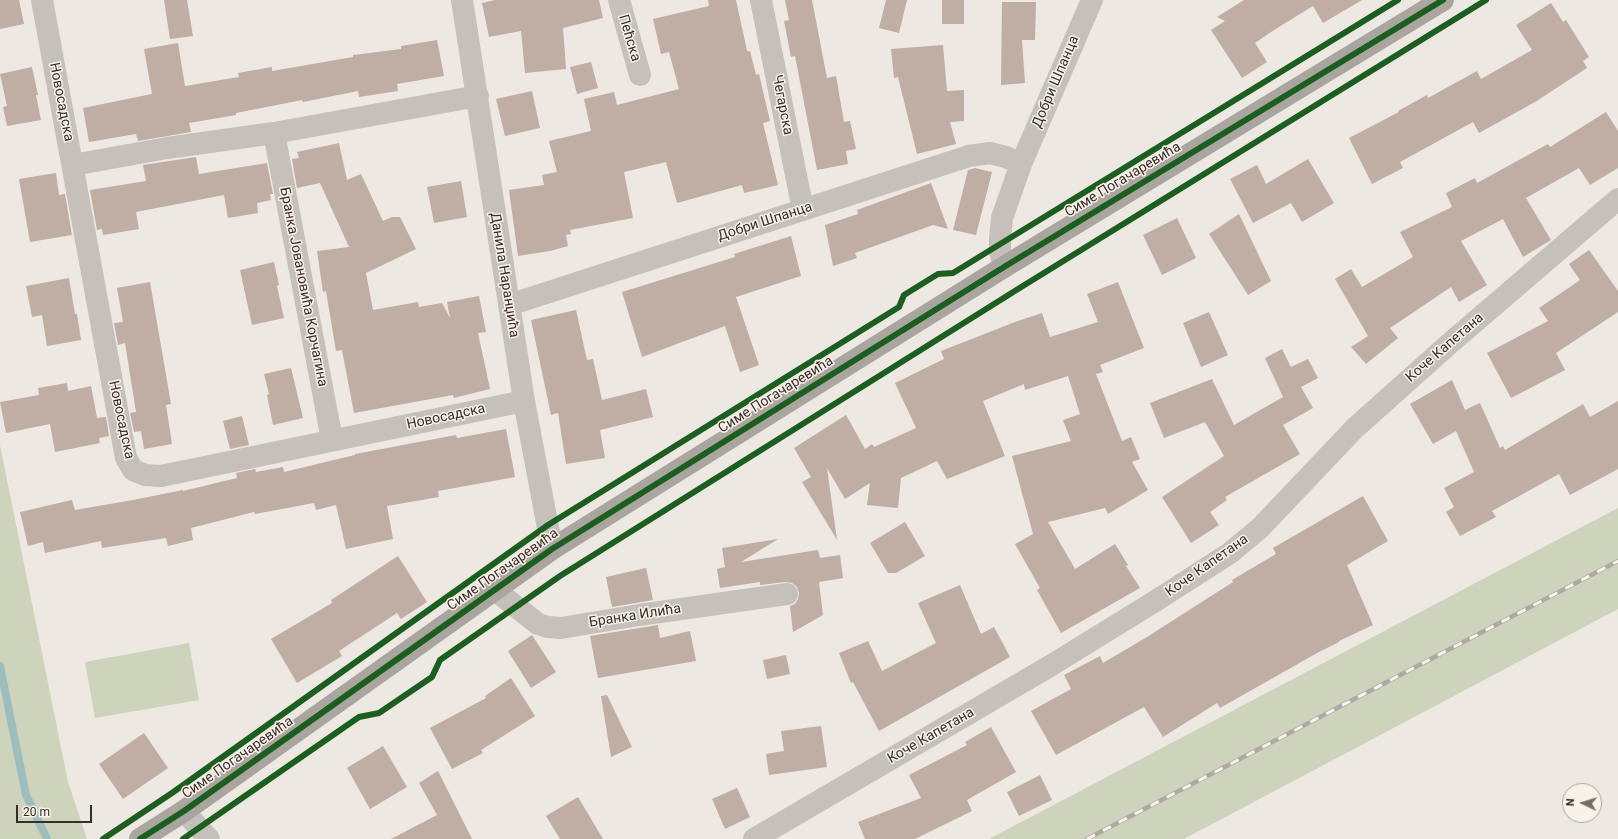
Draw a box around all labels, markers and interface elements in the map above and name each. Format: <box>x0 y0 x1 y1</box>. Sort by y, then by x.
street label: Пећска <box>614 13 644 63</box>
street label: Добри Шпанца <box>1029 33 1083 131</box>
street label: Новосадска <box>45 61 77 143</box>
street label: Чегарска <box>768 74 796 136</box>
street label: Симе Погачаревића <box>1062 139 1184 221</box>
street label: Бранка Јовановића Корчагина <box>275 186 331 388</box>
street label: Добри Шпанца <box>716 199 814 245</box>
street label: Данила Наранџића <box>486 211 522 339</box>
street label: Коче Капетана <box>1403 310 1487 386</box>
street label: Симе Погачаревића <box>716 353 836 437</box>
street label: Новосадска <box>104 379 138 461</box>
street label: Новосадска <box>405 400 487 434</box>
street label: Симе Погачаревића <box>444 525 562 615</box>
street label: Коче Капетана <box>1162 531 1252 601</box>
street label: Бранка Илића <box>588 600 682 632</box>
street label: Коче Капетана <box>885 704 977 768</box>
street label: Симе Погачаревића <box>179 713 297 803</box>
north arrow <box>1562 783 1602 823</box>
scale bar <box>18 797 94 823</box>
text: N <box>1564 798 1577 807</box>
text: 20 m <box>23 805 50 819</box>

